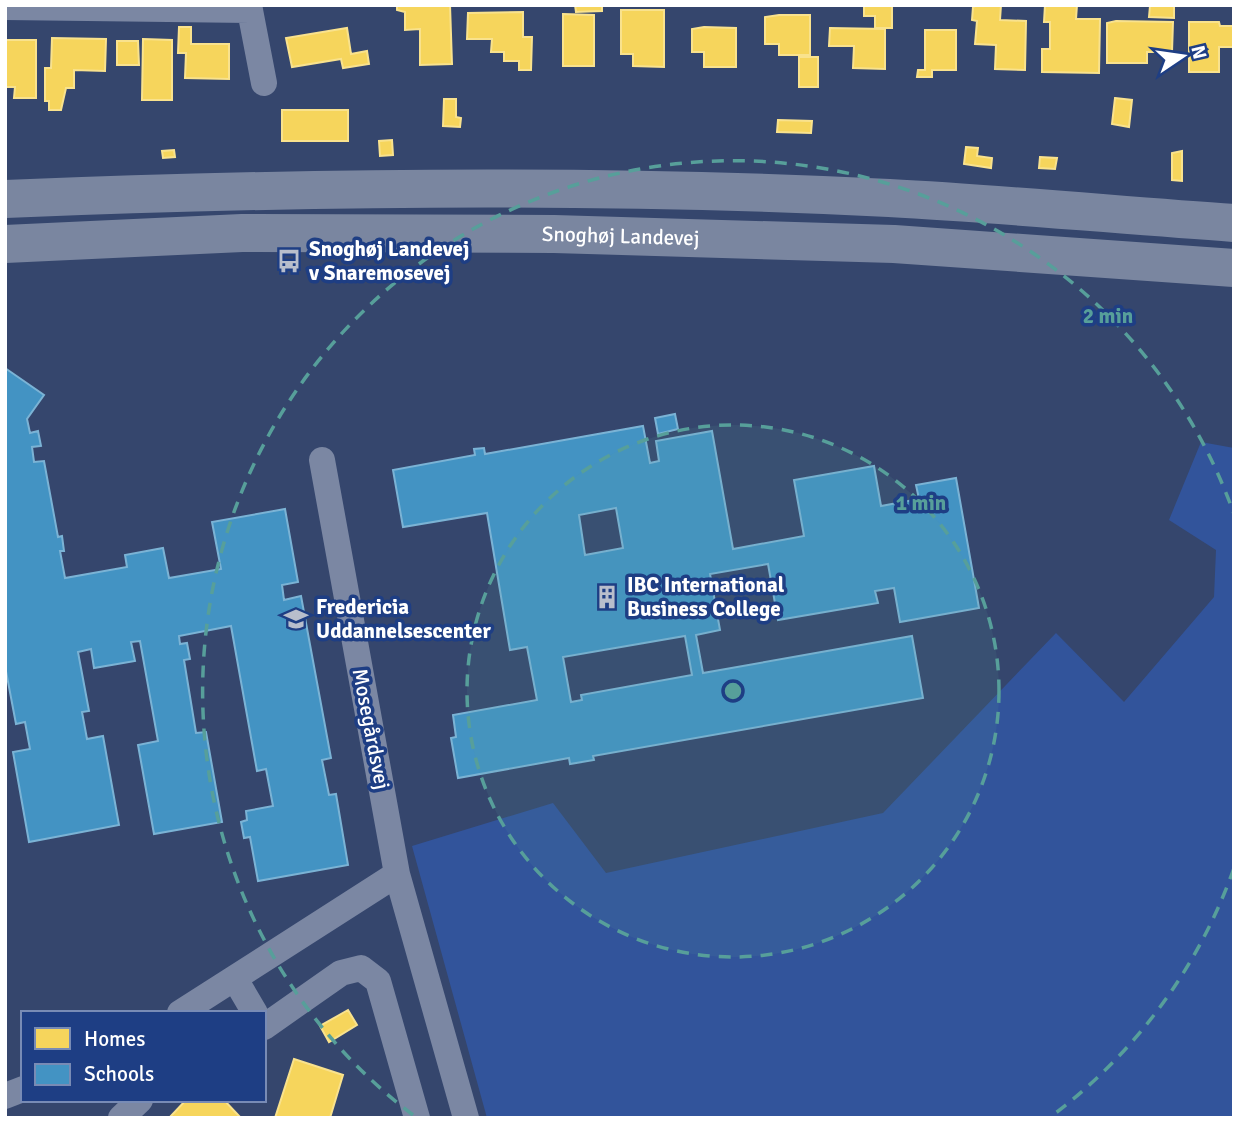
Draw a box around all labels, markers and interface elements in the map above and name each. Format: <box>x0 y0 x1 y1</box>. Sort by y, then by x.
north arrow <box>1148 21 1218 91</box>
text: N <box>1185 43 1212 62</box>
street label: Snoghøj Landevej <box>542 221 700 251</box>
place label: Snoghøj Landevej v Snaremosevej <box>308 236 469 286</box>
bus stop icon: Snoghøj Landevej v Snaremosevej <box>275 247 303 275</box>
text: 2 min <box>1083 303 1133 329</box>
text: 1 min <box>896 490 946 516</box>
place label: IBC International Business College <box>627 572 785 622</box>
building icon: IBC International Business College <box>593 583 621 611</box>
place label: Fredericia Uddannelsescenter <box>316 594 491 644</box>
school or university icon: Fredericia Uddannelsescenter <box>282 605 310 633</box>
street label: Mosegårdsvej <box>347 666 395 792</box>
centre of rings <box>721 679 745 703</box>
legend <box>21 1011 266 1102</box>
text: Homes <box>84 1026 146 1052</box>
text: Schools <box>84 1061 154 1087</box>

